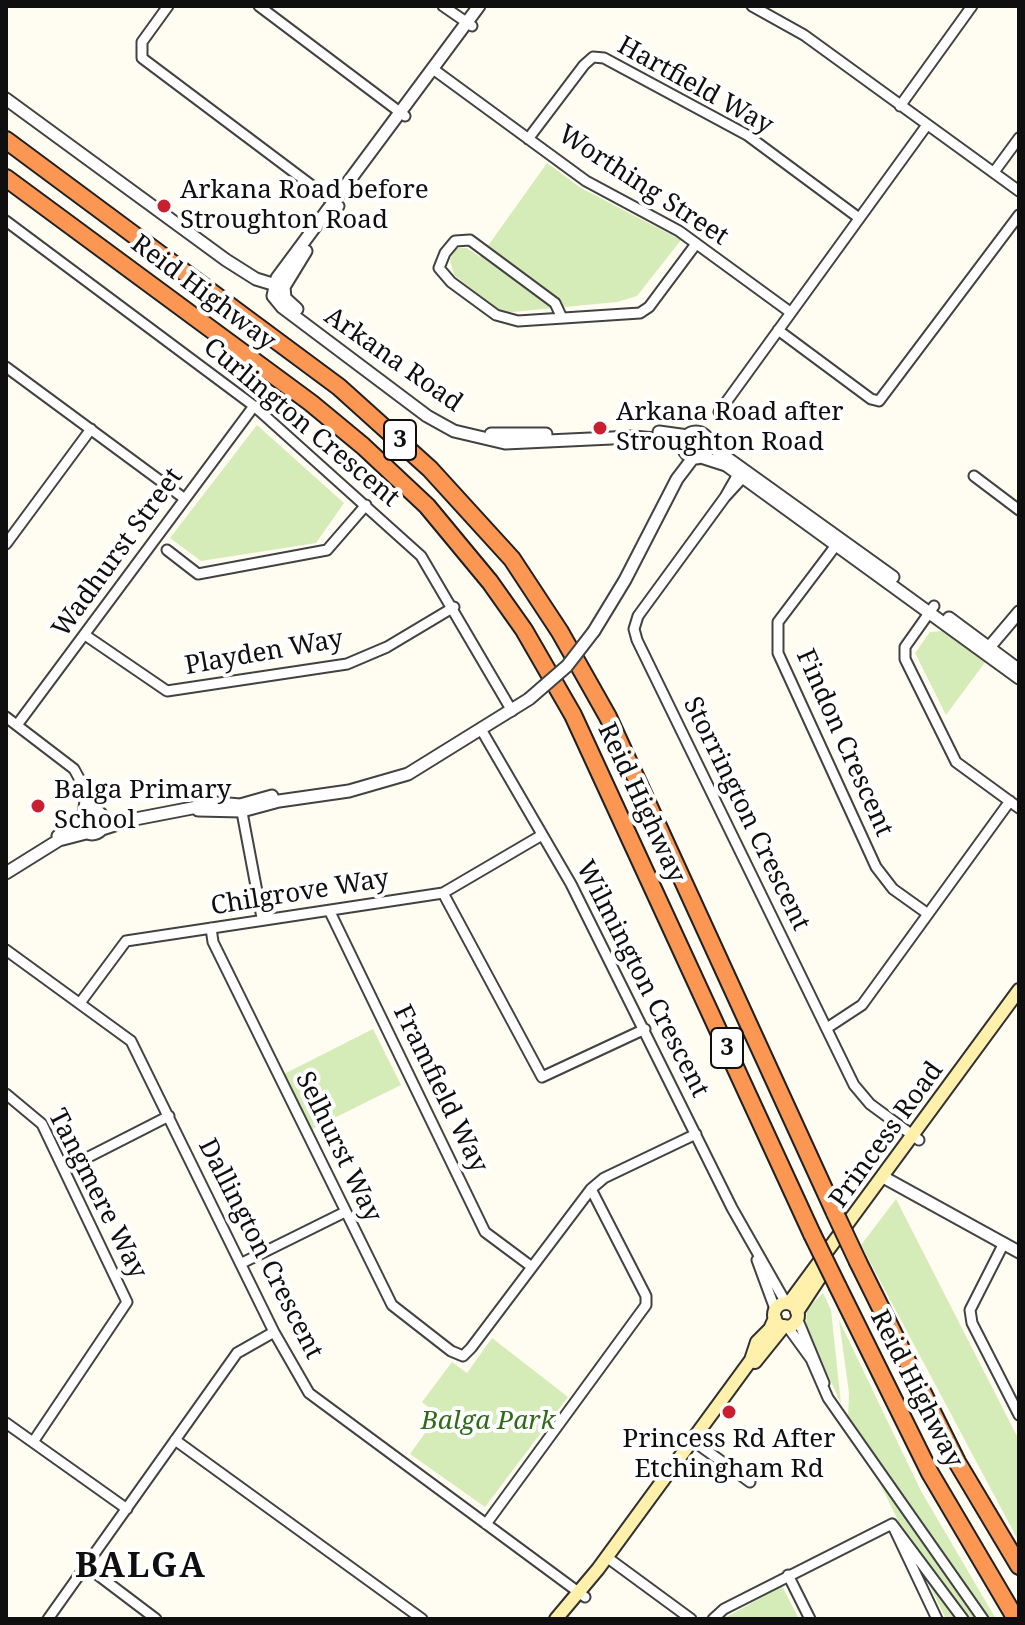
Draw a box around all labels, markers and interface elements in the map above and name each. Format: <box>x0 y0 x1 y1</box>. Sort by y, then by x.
street label: Hartfield Way <box>612 30 778 142</box>
street label: Worthing Street <box>552 119 734 253</box>
place label: Arkana Road before Stroughton Road <box>180 175 429 236</box>
marker: Arkana Road before Stroughton Road <box>155 197 173 215</box>
street label: Reid Highway <box>125 229 281 357</box>
street label: Arkana Road <box>318 301 468 419</box>
street label: Curlington Crescent <box>197 332 405 514</box>
place label: Arkana Road after Stroughton Road <box>616 397 844 458</box>
marker: Arkana Road after Stroughton Road <box>591 419 609 437</box>
road number: 3 <box>384 420 416 460</box>
street label: Wadhurst Street <box>46 462 190 644</box>
street label: Playden Way <box>182 624 346 682</box>
street label: Findon Crescent <box>789 645 899 841</box>
street label: Storrington Crescent <box>676 692 816 936</box>
street label: Reid Highway <box>590 718 692 888</box>
place label: Balga Primary School <box>54 775 232 836</box>
marker: Balga Primary School <box>29 797 47 815</box>
street label: Wilmington Crescent <box>569 855 715 1103</box>
street label: Chilgrove Way <box>209 864 391 922</box>
street label: Framfield Way <box>386 1000 494 1178</box>
road number: 3 <box>711 1028 743 1068</box>
street label: Princess Road <box>824 1056 950 1214</box>
street label: Selhurst Way <box>288 1067 388 1227</box>
street label: Tangmere Way <box>41 1104 153 1284</box>
street label: Dallington Crescent <box>191 1134 329 1364</box>
street label: Reid Highway <box>863 1305 969 1473</box>
marker: Princess Rd After Etchingham Rd <box>720 1403 738 1421</box>
park label: Balga Park <box>421 1406 555 1438</box>
place label: Princess Rd After Etchingham Rd <box>623 1424 835 1486</box>
district label: BALGA <box>75 1547 207 1587</box>

